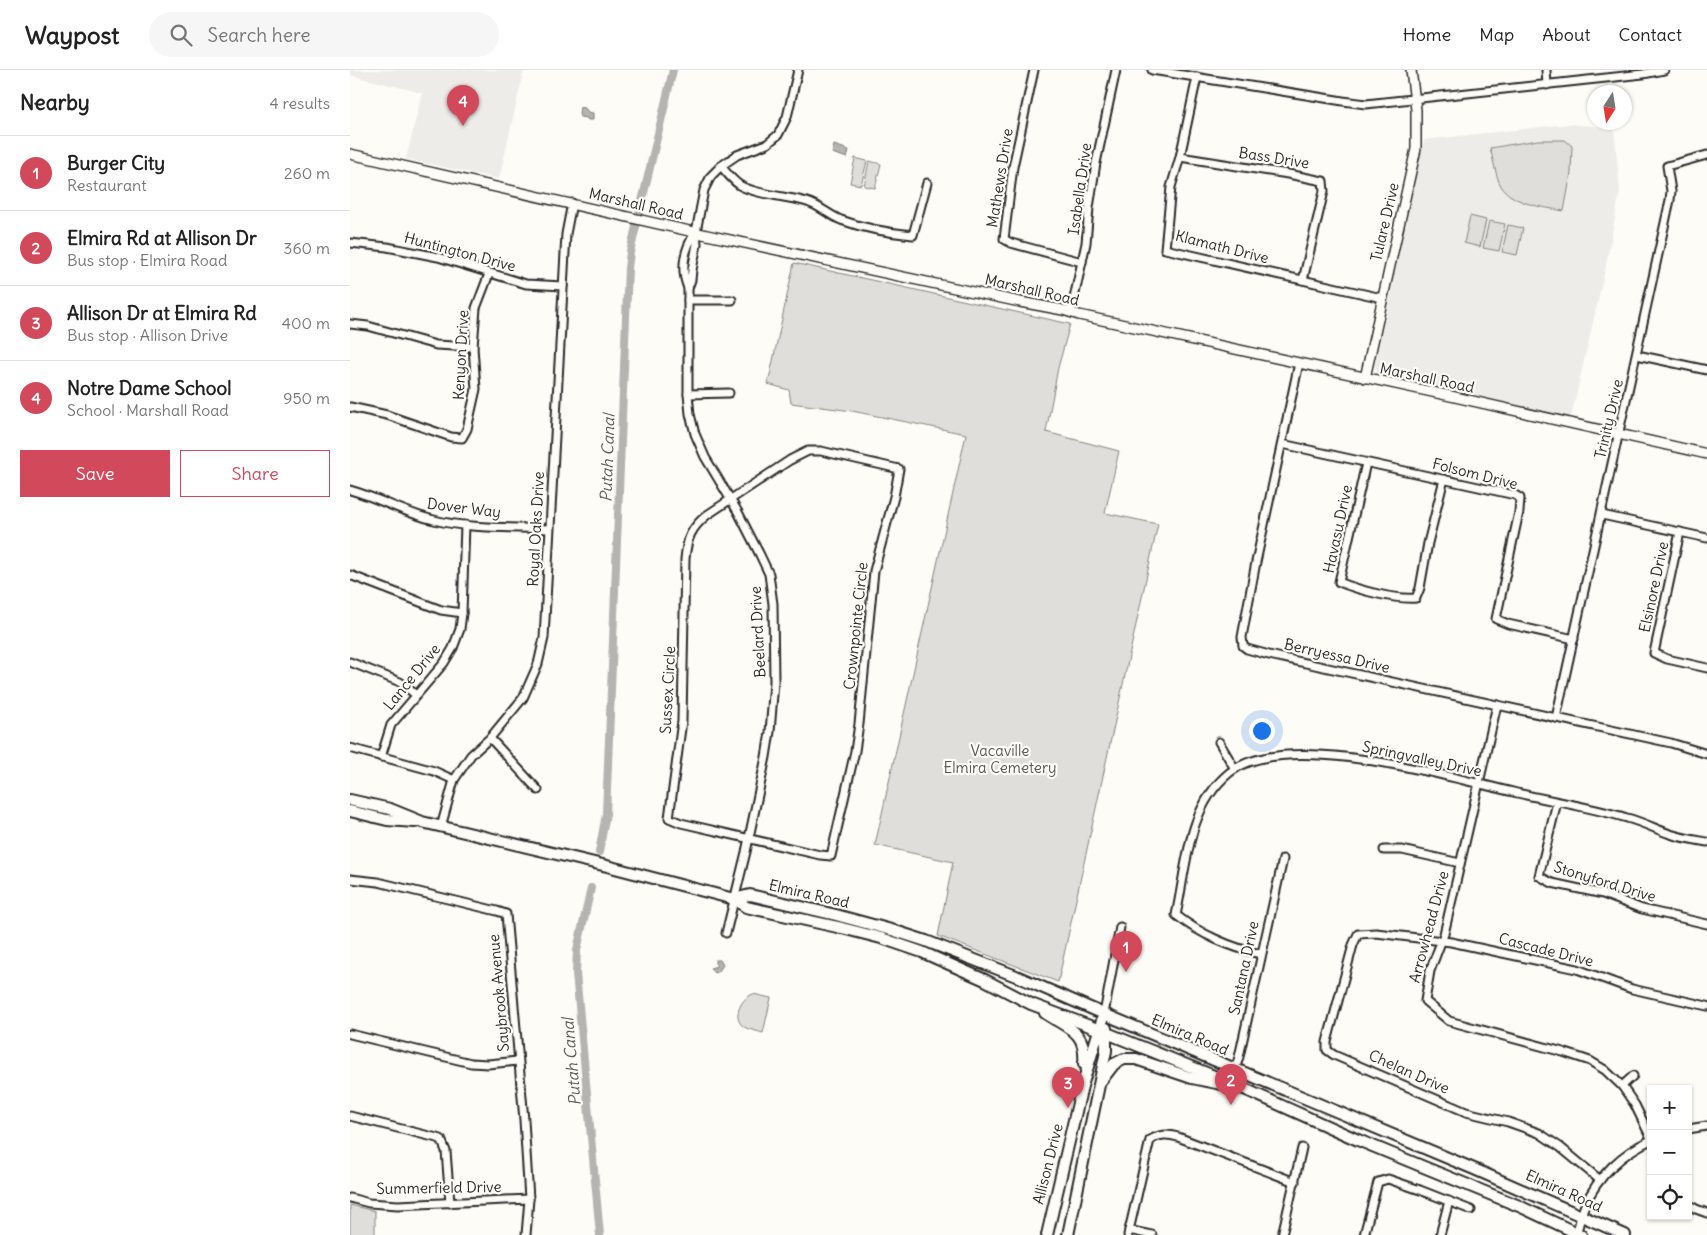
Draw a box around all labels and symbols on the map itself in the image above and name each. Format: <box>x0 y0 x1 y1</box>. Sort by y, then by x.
pin: 4 <box>447 85 479 126</box>
north arrow <box>1587 85 1632 130</box>
street label: Mathews Drive <box>982 127 1017 229</box>
street label: Isabella Drive <box>1064 142 1095 236</box>
street label: Bass Drive <box>1237 143 1311 172</box>
street label: Tulare Drive <box>1366 181 1403 263</box>
street label: Marshall Road <box>587 183 685 224</box>
street label: Klamath Drive <box>1173 226 1271 267</box>
street label: Huntington Drive <box>402 227 518 276</box>
street label: Marshall Road <box>983 269 1081 310</box>
street label: Kenyon Drive <box>449 309 472 401</box>
street label: Marshall Road <box>1378 358 1476 397</box>
street label: Trinity Drive <box>1590 377 1627 460</box>
water label: Putah Canal <box>595 411 619 502</box>
street label: Folsom Drive <box>1431 454 1520 493</box>
street label: Royal Oaks Drive <box>523 471 548 587</box>
street label: Havasu Drive <box>1319 483 1356 575</box>
street label: Dover Way <box>426 494 502 521</box>
street label: Elsinore Drive <box>1635 540 1672 634</box>
street label: Crownpointe Circle <box>839 561 872 691</box>
street label: Beelard Drive <box>746 586 769 678</box>
street label: Berryessa Drive <box>1282 634 1392 677</box>
street label: Lance Drive <box>379 640 444 714</box>
street label: Sussex Circle <box>656 645 679 734</box>
your location <box>1249 718 1275 744</box>
street label: Springvalley Drive <box>1361 737 1484 780</box>
park label: Vacaville Elmira Cemetery <box>943 741 1057 777</box>
street label: Stonyford Drive <box>1552 857 1658 906</box>
street label: Arrowhead Drive <box>1404 869 1453 985</box>
street label: Elmira Road <box>767 875 851 912</box>
street label: Santana Drive <box>1224 919 1263 1017</box>
street label: Cascade Drive <box>1497 929 1596 970</box>
pin: 1 <box>1110 931 1142 972</box>
street label: Saybrook Avenue <box>484 933 513 1053</box>
street label: Elmira Road <box>1149 1010 1232 1059</box>
water label: Putah Canal <box>557 1015 585 1107</box>
street label: Chelan Drive <box>1366 1045 1452 1098</box>
pin: 2 <box>1215 1064 1247 1105</box>
pin: 3 <box>1052 1067 1084 1108</box>
street label: Allison Drive <box>1028 1121 1067 1206</box>
street label: Elmira Road <box>1523 1165 1606 1216</box>
street label: Summerfield Drive <box>376 1177 502 1198</box>

